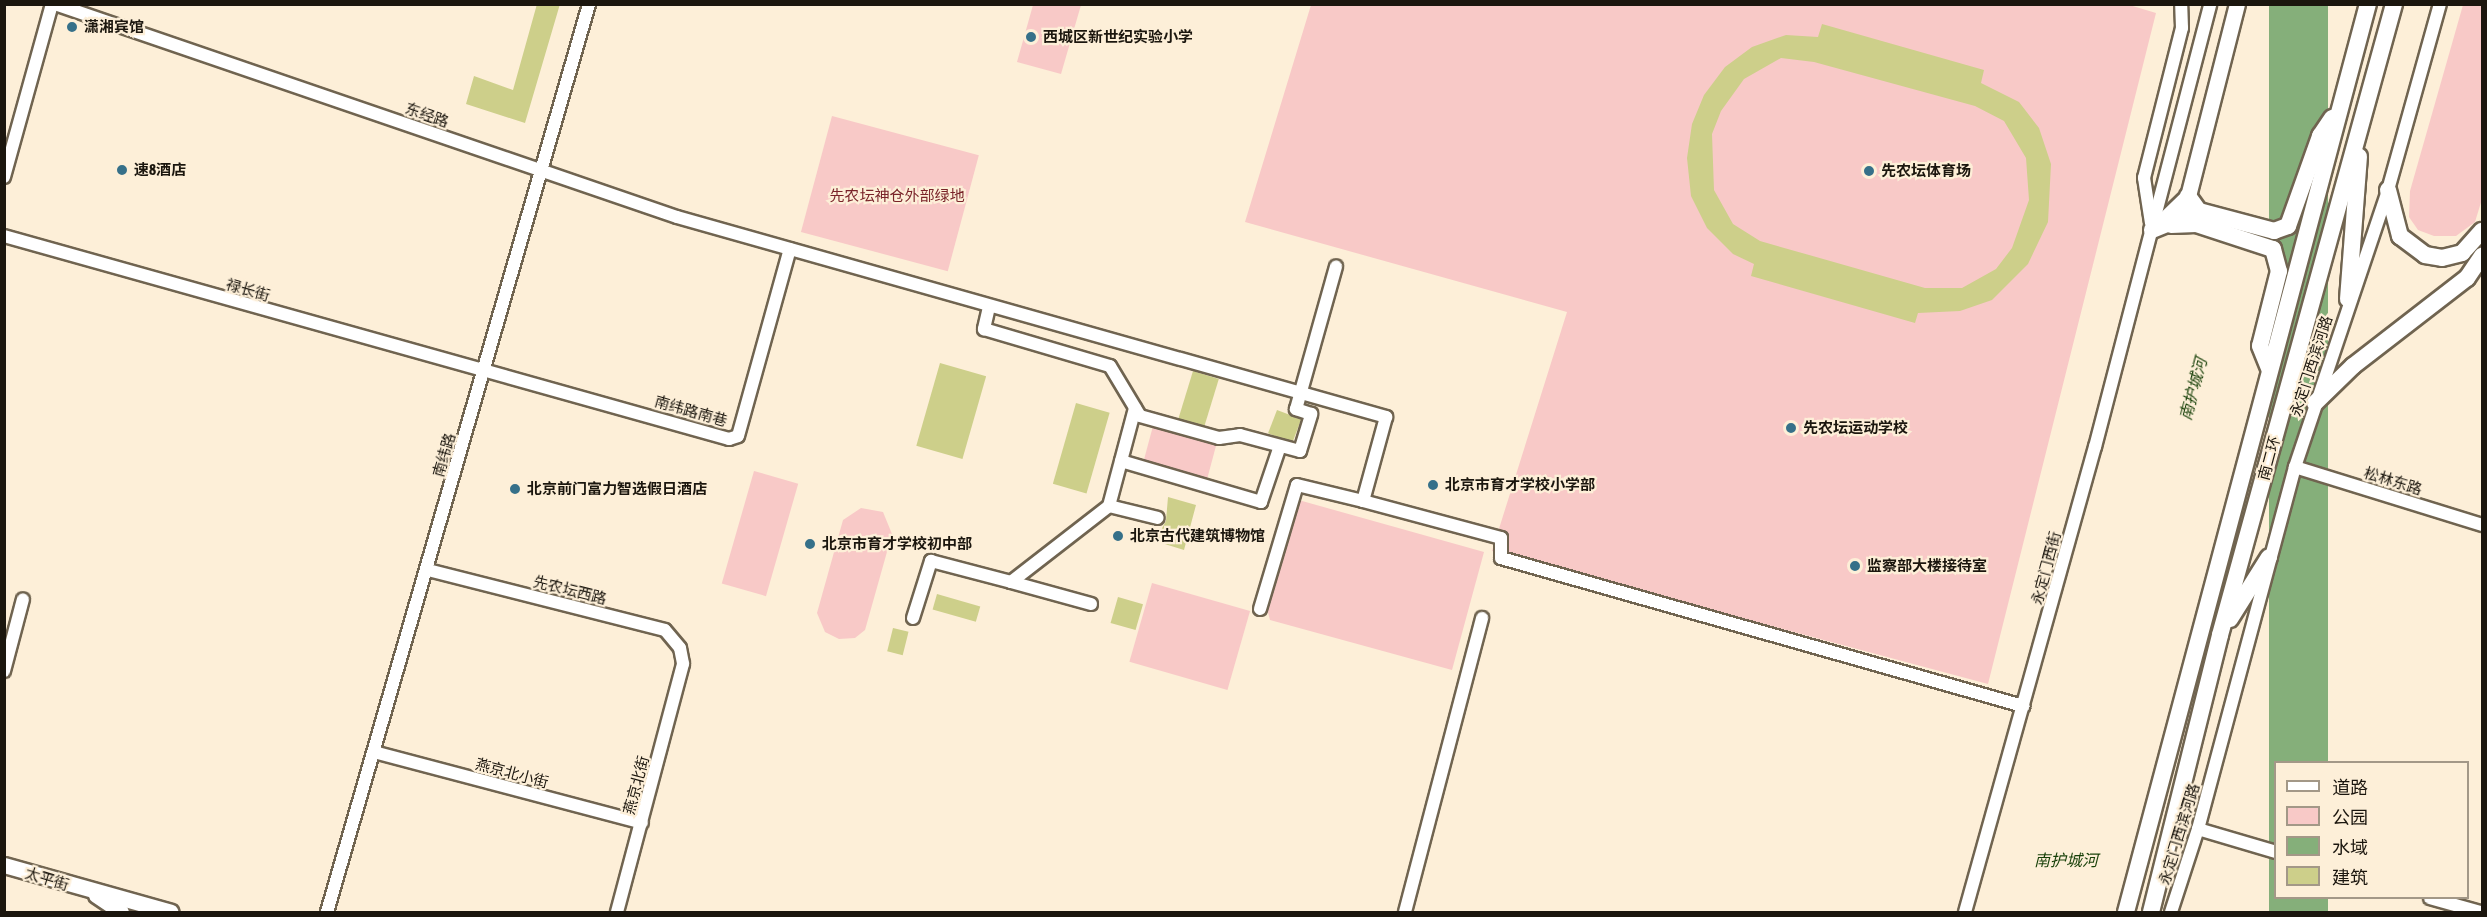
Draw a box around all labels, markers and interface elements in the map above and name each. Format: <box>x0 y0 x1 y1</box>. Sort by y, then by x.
place label: 潇湘宾馆 <box>84 18 144 36</box>
marker: 潇湘宾馆 <box>65 20 79 34</box>
place label: 西城区新世纪实验小学 <box>1043 28 1193 46</box>
marker: 西城区新世纪实验小学 <box>1024 30 1038 44</box>
street label: 东经路 <box>403 99 451 131</box>
place label: 速8酒店 <box>134 161 186 179</box>
place label: 先农坛体育场 <box>1881 162 1971 180</box>
marker: 速8酒店 <box>115 163 129 177</box>
marker: 先农坛体育场 <box>1862 164 1876 178</box>
park label: 先农坛神仓外部绿地 <box>830 187 964 205</box>
street label: 禄长街 <box>224 275 272 305</box>
street label: 永定门西滨河路 <box>2286 313 2336 419</box>
water label: 南护城河 <box>2175 356 2211 422</box>
street label: 南纬路南巷 <box>652 392 730 430</box>
place label: 先农坛运动学校 <box>1803 419 1908 437</box>
marker: 先农坛运动学校 <box>1784 421 1798 435</box>
street label: 南纬路 <box>429 431 459 479</box>
street label: 南二环 <box>2254 434 2284 482</box>
street label: 松林东路 <box>2362 464 2424 498</box>
place label: 北京市育才学校小学部 <box>1445 476 1595 494</box>
marker: 北京市育才学校小学部 <box>1426 478 1440 492</box>
place label: 北京前门富力智选假日酒店 <box>527 480 707 498</box>
marker: 北京前门富力智选假日酒店 <box>508 482 522 496</box>
place label: 北京古代建筑博物馆 <box>1130 527 1265 545</box>
marker: 北京古代建筑博物馆 <box>1111 529 1125 543</box>
street label: 永定门西街 <box>2028 529 2064 607</box>
place label: 北京市育才学校初中部 <box>822 535 972 553</box>
marker: 北京市育才学校初中部 <box>803 537 817 551</box>
place label: 监察部大楼接待室 <box>1867 557 1987 575</box>
marker: 监察部大楼接待室 <box>1848 559 1862 573</box>
street label: 先农坛西路 <box>531 572 609 608</box>
street label: 燕京北街 <box>620 754 652 816</box>
street label: 燕京北小街 <box>473 755 551 791</box>
legend <box>2274 761 2469 899</box>
text: 道路 <box>2332 777 2368 798</box>
street label: 永定门西滨河路 <box>2155 781 2203 887</box>
text: 公园 <box>2332 807 2368 828</box>
text: 水域 <box>2332 837 2368 858</box>
water label: 南护城河 <box>2034 850 2098 870</box>
street label: 太平街 <box>23 864 71 894</box>
text: 建筑 <box>2332 867 2368 888</box>

